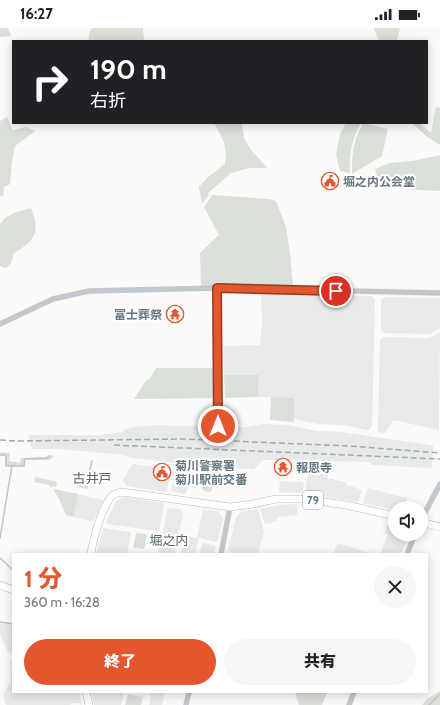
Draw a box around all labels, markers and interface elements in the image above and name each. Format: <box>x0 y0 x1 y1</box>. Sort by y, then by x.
text: 16:27 <box>20 5 53 23</box>
text: 190 m <box>90 52 166 86</box>
icon: right <box>24 56 76 108</box>
text: 右折 <box>90 90 126 112</box>
public building icon: 堀之内公会堂 <box>320 171 340 191</box>
place label: 堀之内公会堂 <box>343 174 415 189</box>
pin <box>319 274 353 308</box>
icon: arrive <box>325 280 347 302</box>
temple icon: 富士葬祭 <box>165 304 185 324</box>
place label: 富士葬祭 <box>114 307 162 322</box>
position arrow <box>197 405 239 447</box>
temple icon: 報恩寺 <box>273 457 293 477</box>
place label: 菊川警察署 菊川駅前交番 <box>175 458 248 487</box>
place label: 報恩寺 <box>296 460 332 475</box>
public building icon: 菊川警察署 菊川駅前交番 <box>152 462 172 482</box>
district label: 古井戸 <box>72 470 112 486</box>
road number: 79 <box>303 491 323 509</box>
map controls <box>388 501 428 541</box>
button: sound <box>388 501 428 541</box>
district label: 堀之内 <box>149 532 189 548</box>
text: 1 分 <box>24 564 62 593</box>
button: close <box>374 566 416 608</box>
text: 360 m · 16:28 <box>24 594 100 610</box>
button: 終了 <box>24 639 216 685</box>
button: 共有 <box>224 639 416 685</box>

